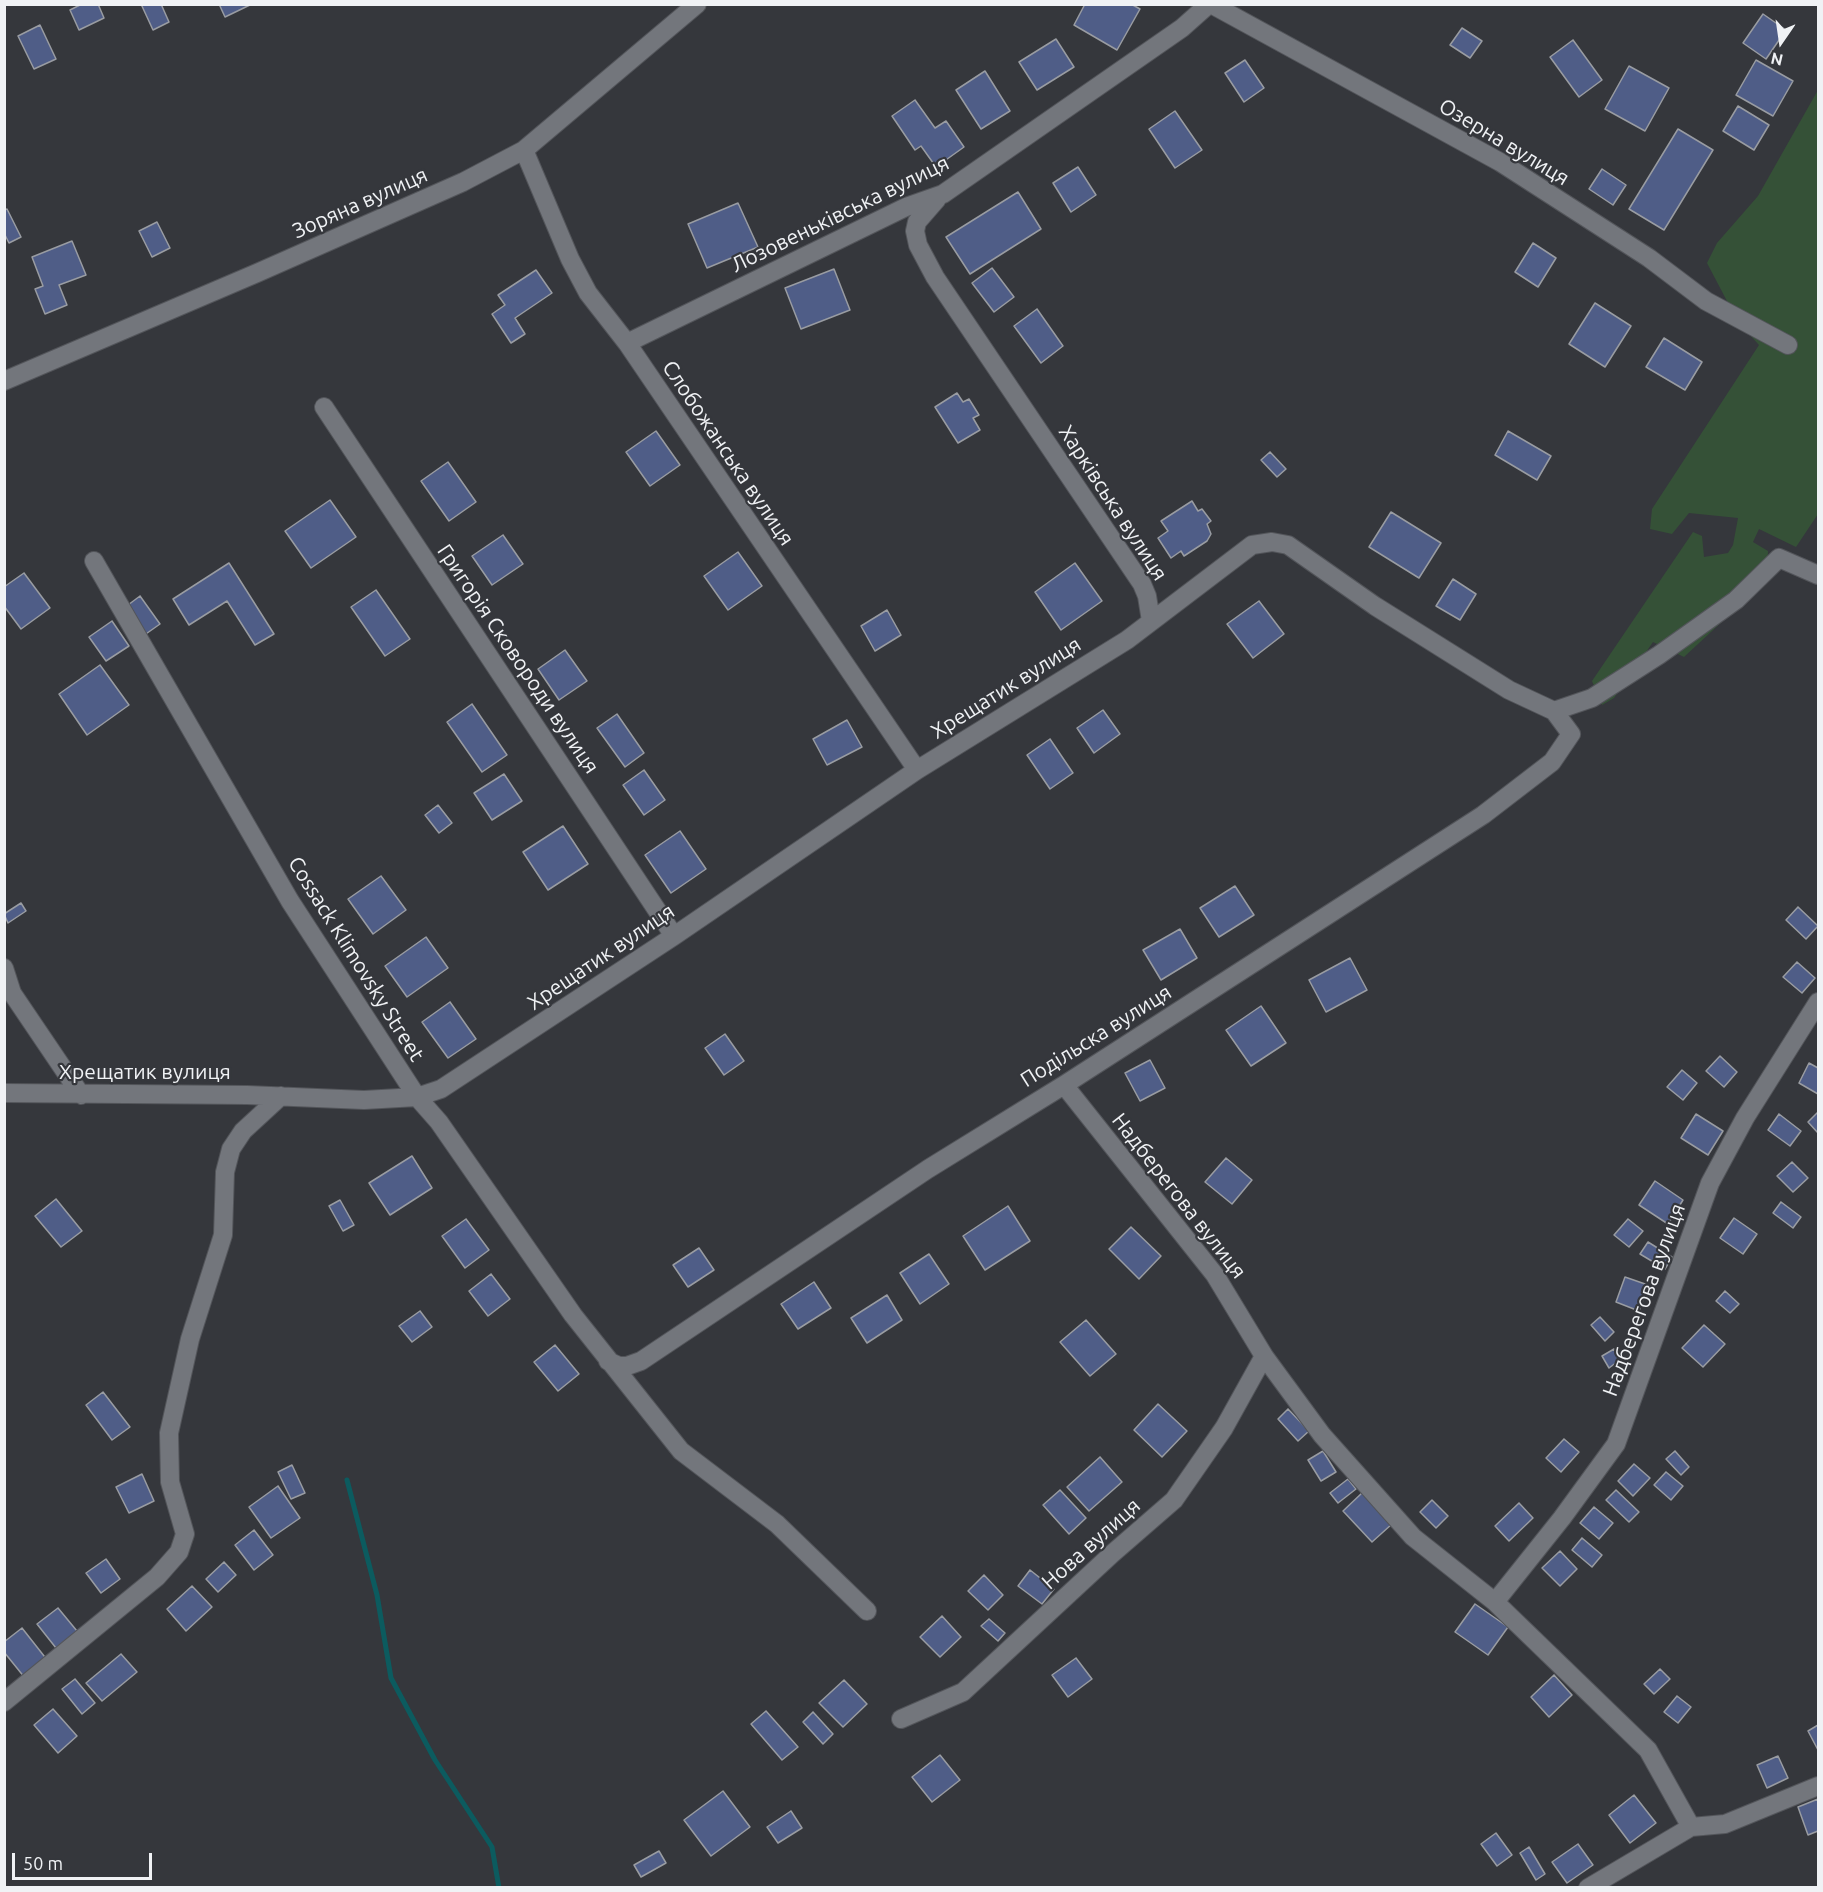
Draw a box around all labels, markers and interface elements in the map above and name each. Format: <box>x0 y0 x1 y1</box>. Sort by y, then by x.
north arrow <box>1751 12 1811 72</box>
text: N <box>1769 49 1785 70</box>
street label: Озерна вулиця <box>1434 93 1574 191</box>
street label: Лозовеньківська вулиця <box>727 150 953 278</box>
street label: Зоряна вулиця <box>289 162 431 244</box>
street label: Слобожанська вулиця <box>657 356 799 550</box>
street label: Харківська вулиця <box>1053 421 1173 585</box>
street label: Григорія Сковороди вулиця <box>432 540 604 778</box>
street label: Хрещатик вулиця <box>926 632 1086 744</box>
street label: Cossack Klimovsky Street <box>283 852 429 1066</box>
street label: Хрещатик вулиця <box>523 899 679 1015</box>
street label: Подільска вулиця <box>1016 979 1176 1093</box>
street label: Хрещатик вулиця <box>59 1059 231 1085</box>
street label: Надберегова вулиця <box>1107 1108 1251 1284</box>
street label: Надберегова вулиця <box>1597 1200 1691 1400</box>
street label: Нова вулиця <box>1037 1493 1145 1595</box>
scale bar <box>15 1841 154 1879</box>
text: 50 m <box>23 1853 63 1873</box>

